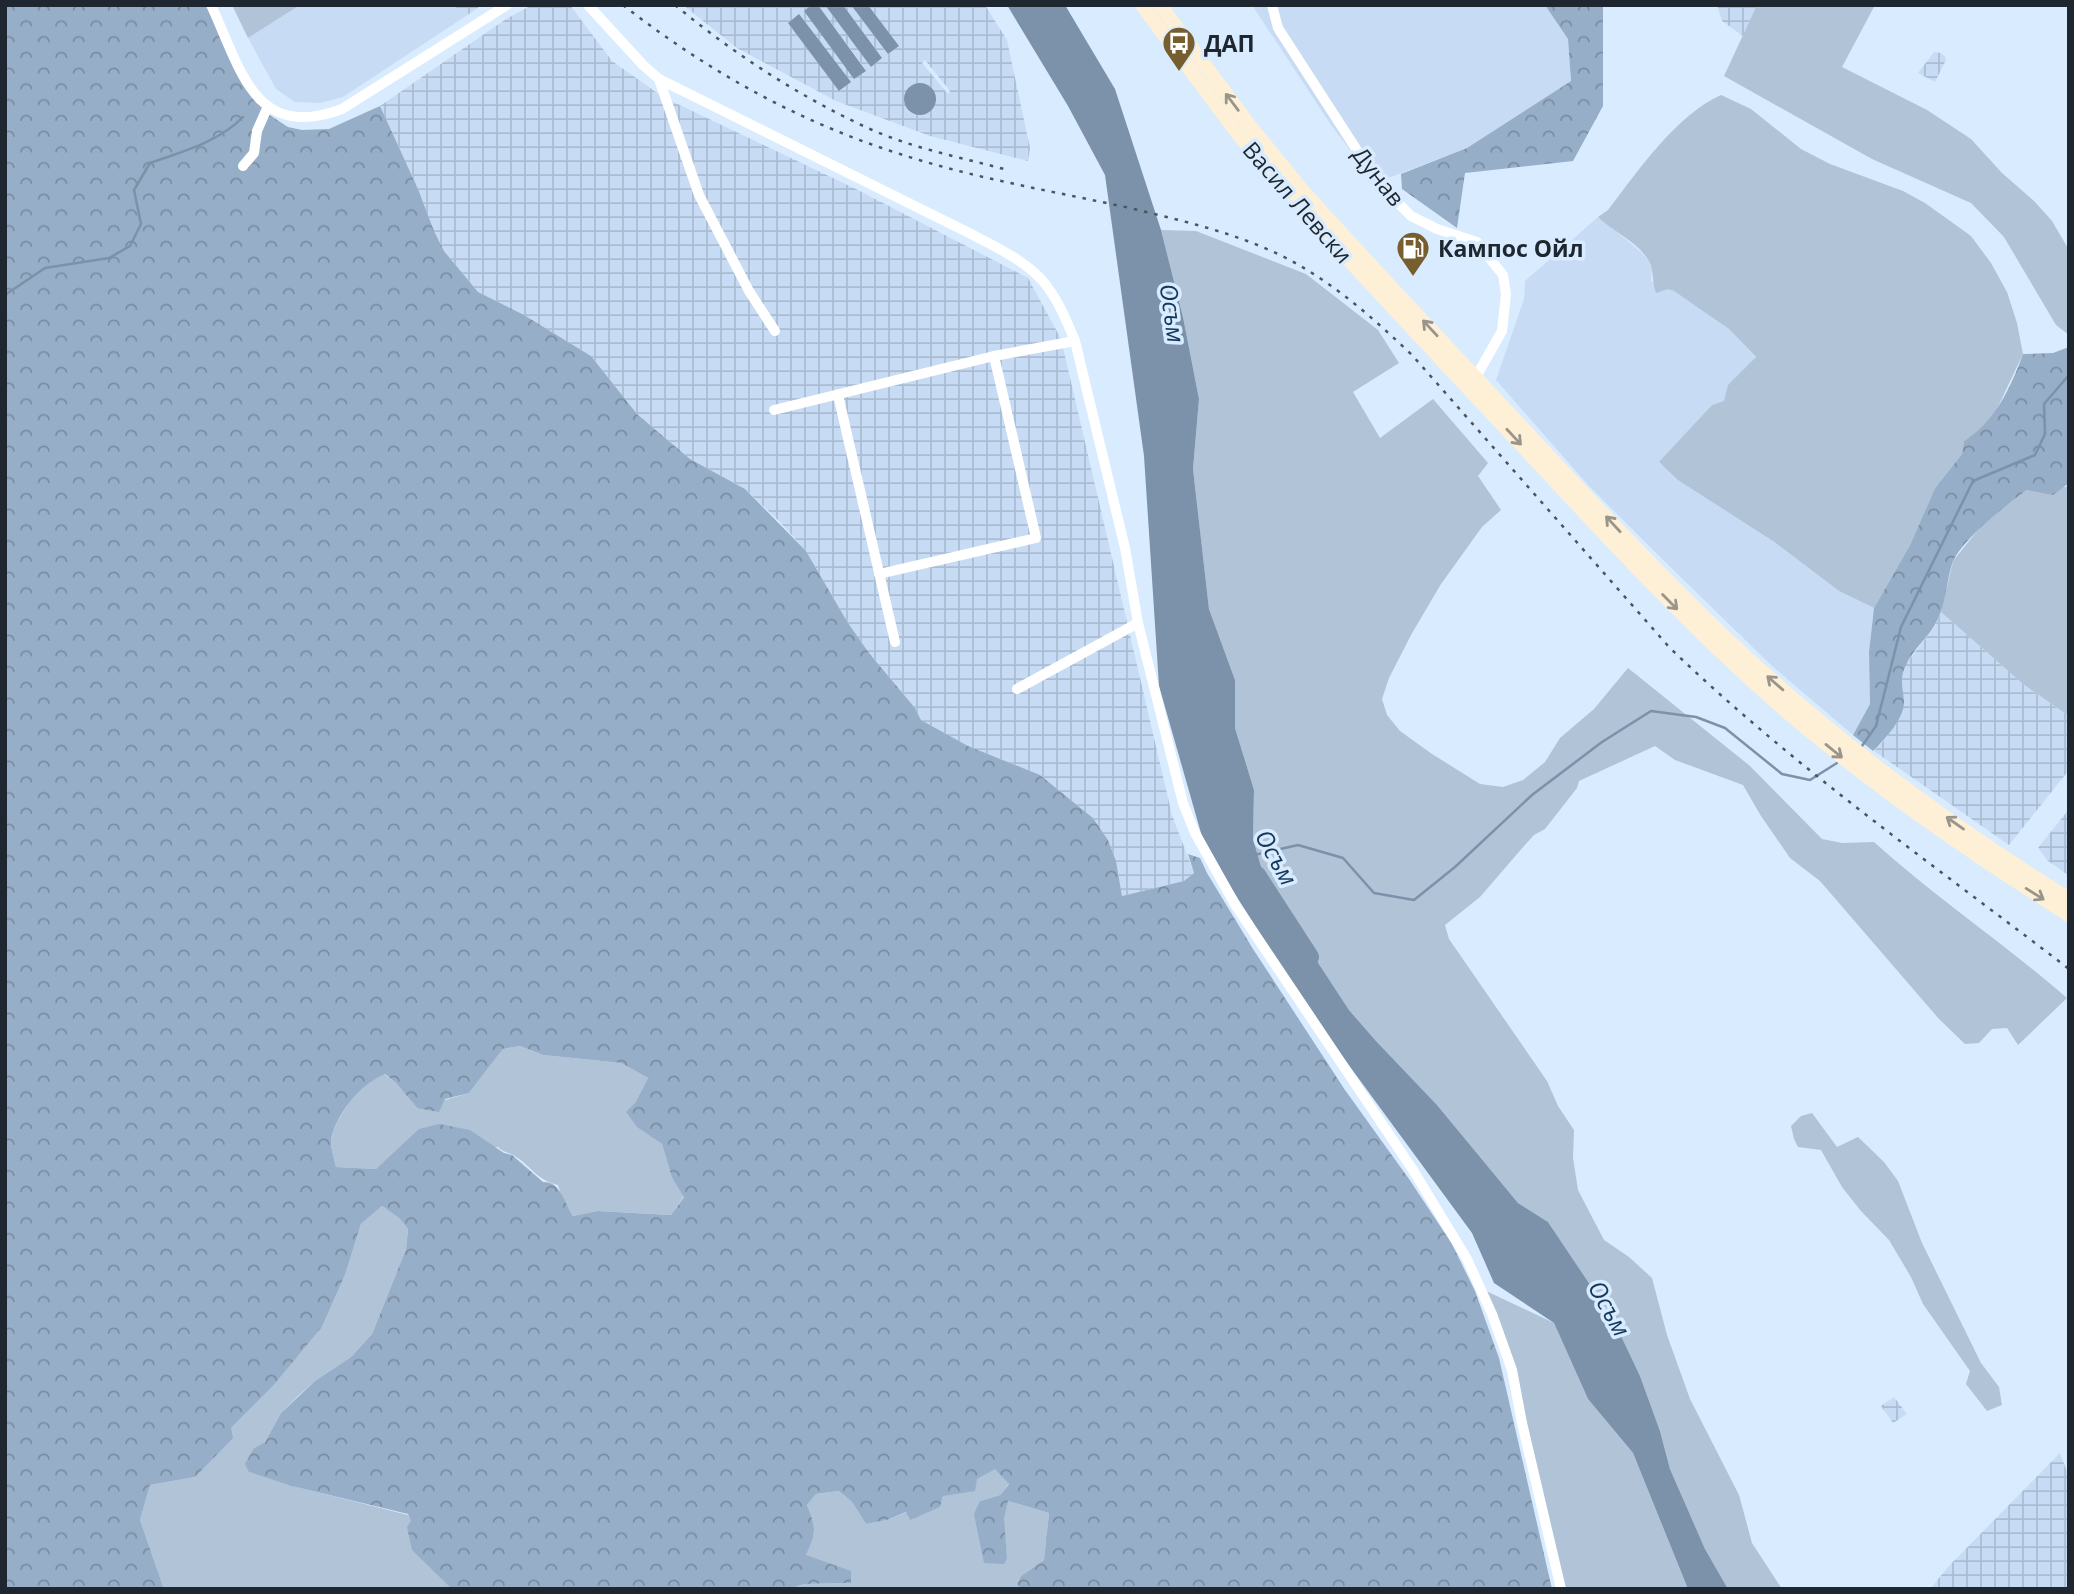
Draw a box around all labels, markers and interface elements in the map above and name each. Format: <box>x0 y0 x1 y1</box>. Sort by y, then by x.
bus stop icon: ДАП <box>1160 24 1198 73</box>
place label: ДАП <box>1204 27 1255 59</box>
one-way arrow <box>1224 93 1239 112</box>
street label: Васил Левски <box>1236 134 1360 270</box>
street label: Дунав <box>1346 139 1412 213</box>
fuel station icon: Кампос Ойл <box>1394 229 1432 278</box>
place label: Кампос Ойл <box>1438 232 1584 264</box>
water label: Осъм <box>1153 281 1193 345</box>
one-way arrow <box>1421 320 1438 337</box>
one-way arrow <box>1505 428 1522 445</box>
one-way arrow <box>1605 516 1622 533</box>
one-way arrow <box>1662 594 1679 611</box>
one-way arrow <box>1767 676 1785 692</box>
one-way arrow <box>1825 743 1843 758</box>
one-way arrow <box>1946 816 1965 831</box>
water label: Осъм <box>1248 823 1306 891</box>
one-way arrow <box>2025 888 2045 902</box>
water label: Осъм <box>1581 1274 1639 1342</box>

